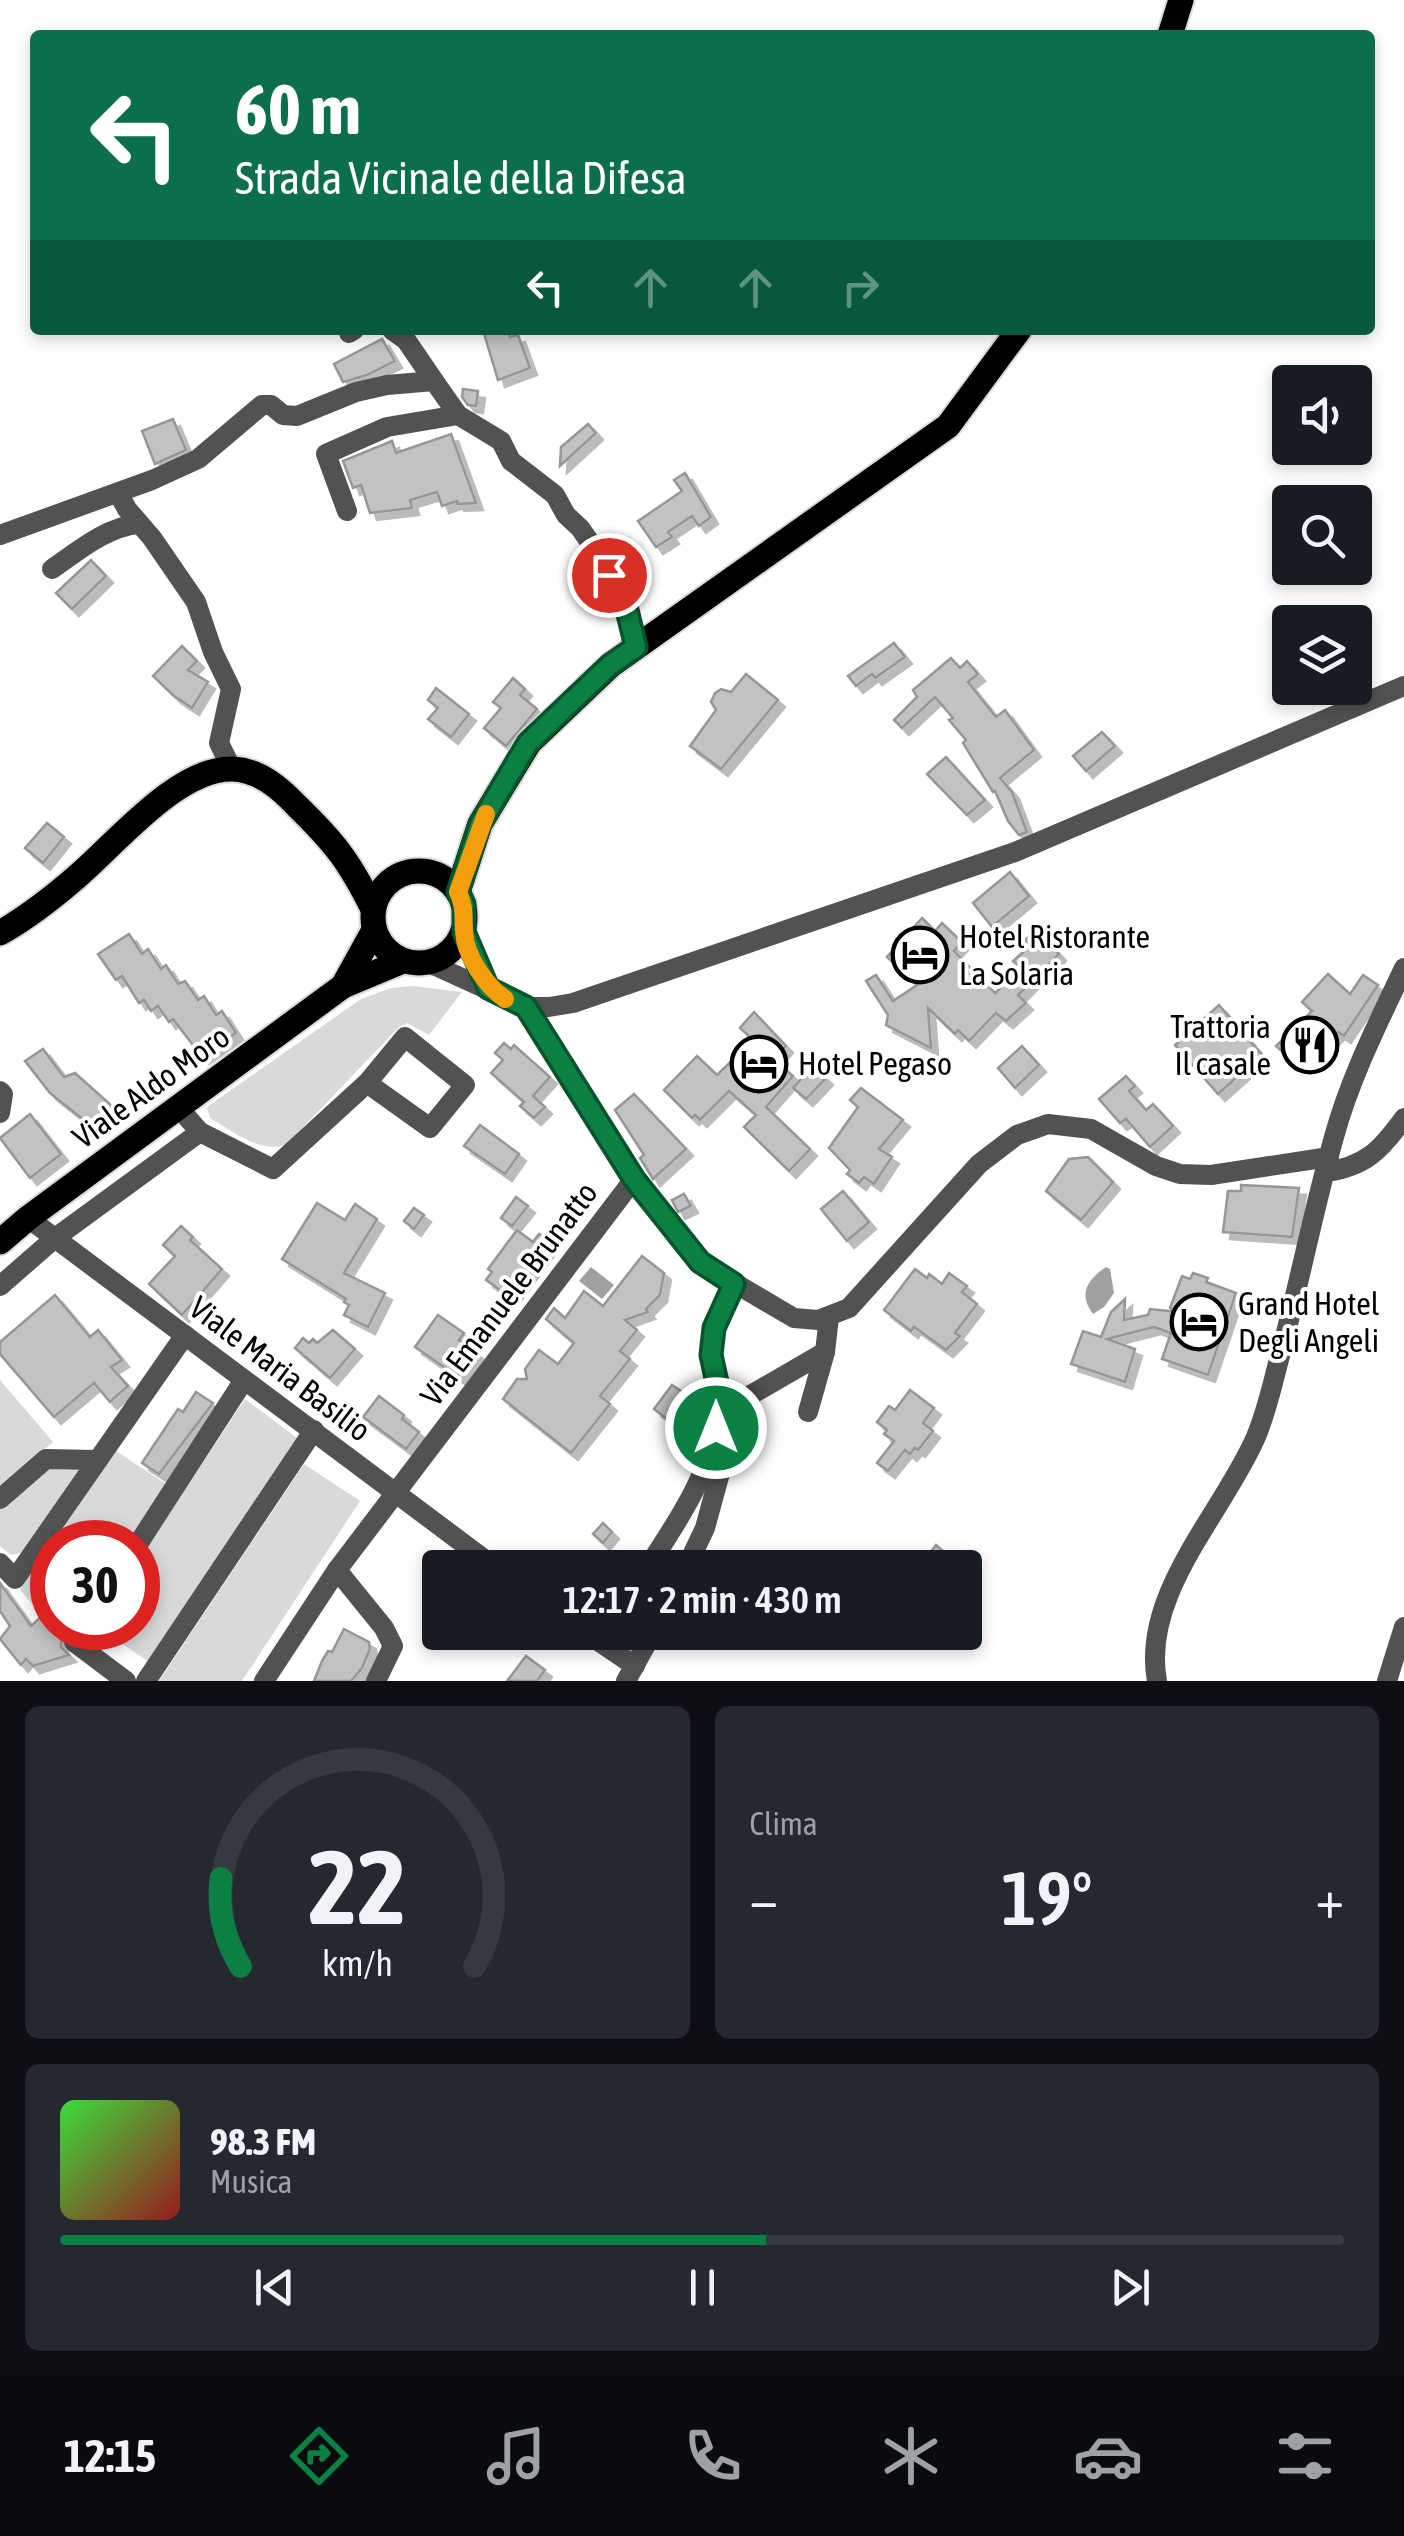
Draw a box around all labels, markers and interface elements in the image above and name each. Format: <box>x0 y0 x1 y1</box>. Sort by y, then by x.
text: 60 m <box>235 69 361 149</box>
icon: left <box>70 70 200 200</box>
text: Strada Vicinale della Difesa <box>235 152 687 204</box>
icon: left <box>518 260 573 315</box>
icon: ahead <box>623 260 678 315</box>
icon: ahead <box>728 260 783 315</box>
icon: right <box>833 260 888 315</box>
map controls <box>1272 365 1372 705</box>
button: sound <box>1272 365 1372 465</box>
button: search <box>1272 485 1372 585</box>
pin <box>567 533 652 618</box>
icon: arrive <box>582 548 637 603</box>
button: layers <box>1272 605 1372 705</box>
place label: Hotel Ristorante La Solaria <box>959 918 1150 992</box>
hotel icon: Hotel Ristorante La Solaria <box>890 925 950 985</box>
place label: Trattoria Il casale <box>1170 1008 1271 1082</box>
restaurant icon: Trattoria Il casale <box>1280 1015 1340 1075</box>
street label: Viale Aldo Moro <box>65 1017 236 1156</box>
hotel icon: Hotel Pegaso <box>729 1034 789 1094</box>
place label: Hotel Pegaso <box>798 1045 952 1082</box>
street label: Via Emanuele Brunatto <box>413 1175 605 1413</box>
place label: Grand Hotel Degli Angeli <box>1238 1285 1380 1359</box>
street label: Viale Maria Basilio <box>183 1289 378 1449</box>
hotel icon: Grand Hotel Degli Angeli <box>1169 1292 1229 1352</box>
position arrow <box>664 1376 768 1480</box>
speed limit sign: 30 <box>30 1520 160 1650</box>
text: 12:17 · 2 min · 430 m <box>562 1578 842 1621</box>
text: Clima <box>750 1805 818 1842</box>
text: 22 <box>308 1827 406 1946</box>
text: 19° <box>1001 1855 1092 1941</box>
text: − <box>750 1867 778 1930</box>
text: + <box>1315 1867 1344 1930</box>
text: km/h <box>322 1943 393 1984</box>
text: 98.3 FM <box>210 2120 316 2163</box>
text: Musica <box>210 2163 292 2200</box>
icon: previous <box>247 2260 302 2315</box>
icon: pause <box>675 2260 730 2315</box>
icon: next <box>1103 2260 1158 2315</box>
icon: directions <box>284 2421 354 2491</box>
icon: music <box>481 2421 551 2491</box>
icon: phone <box>678 2421 748 2491</box>
icon: climate <box>876 2421 946 2491</box>
icon: car <box>1073 2421 1143 2491</box>
icon: filters <box>1270 2421 1340 2491</box>
text: 12:15 <box>64 2430 156 2482</box>

